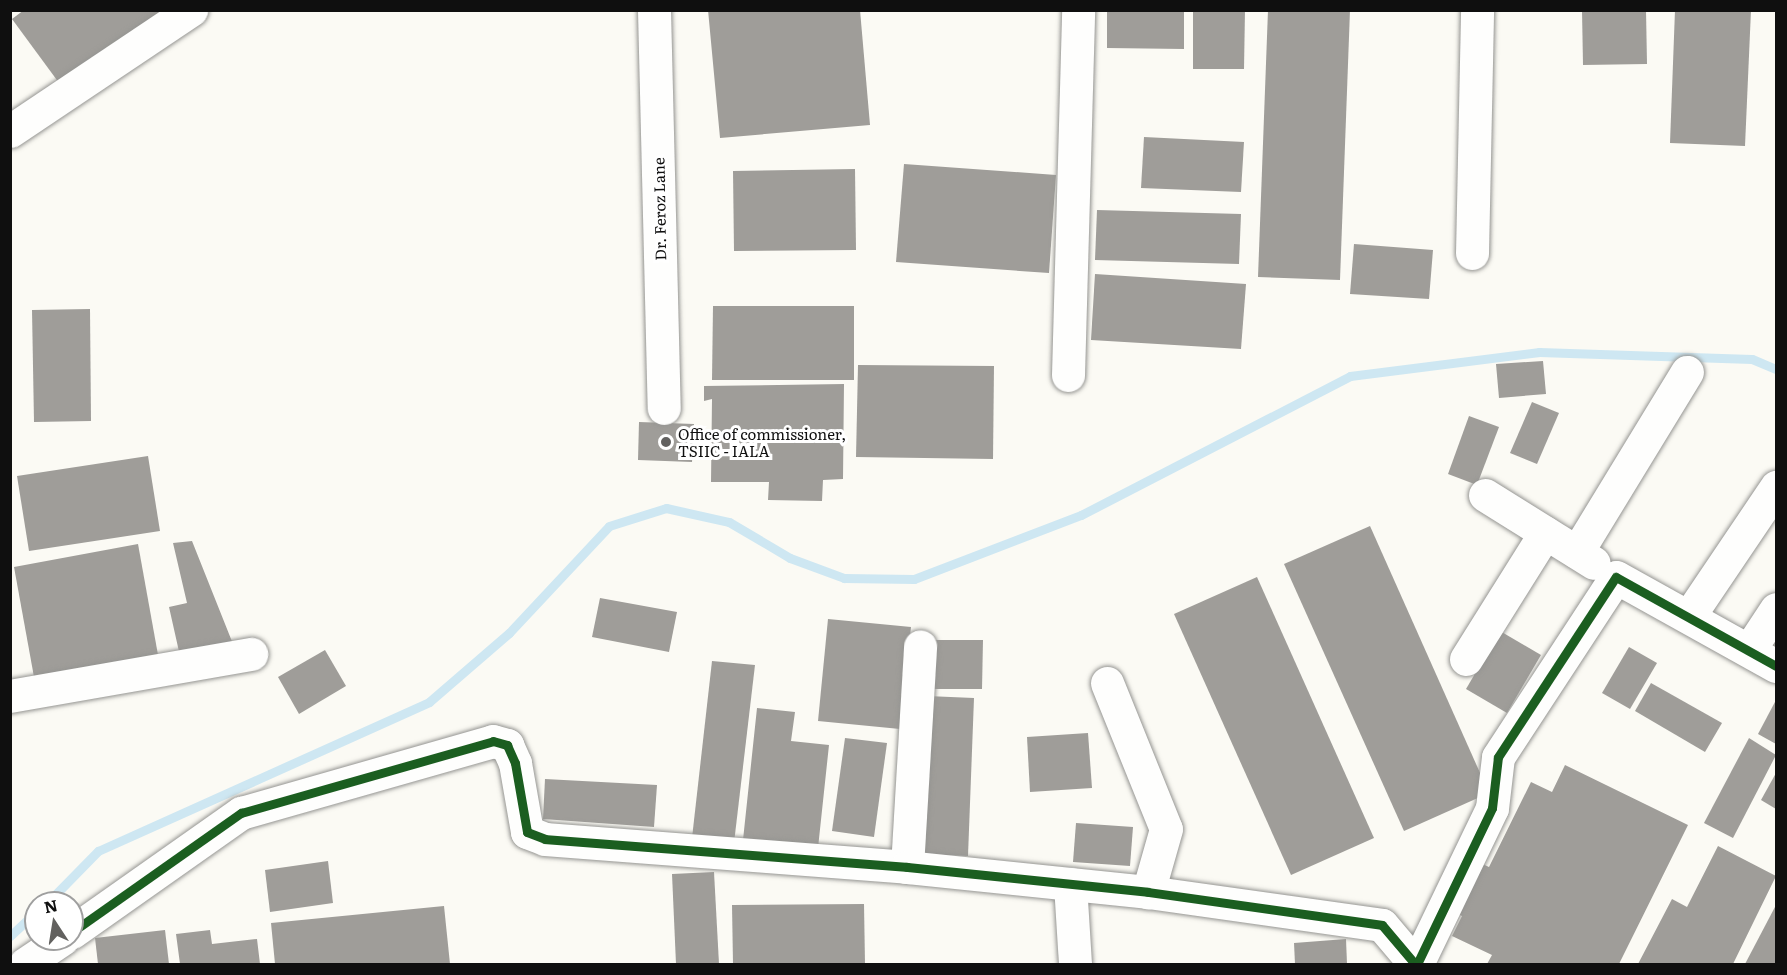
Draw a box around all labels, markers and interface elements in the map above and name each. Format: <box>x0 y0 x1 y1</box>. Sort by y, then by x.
street label: Dr. Feroz Lane <box>649 157 669 261</box>
place label: Office of commissioner, TSIIC - IALA <box>678 424 846 459</box>
marker: Office of commissioner, TSIIC - IALA <box>659 435 673 449</box>
north arrow <box>24 891 84 951</box>
text: N <box>42 892 60 918</box>

